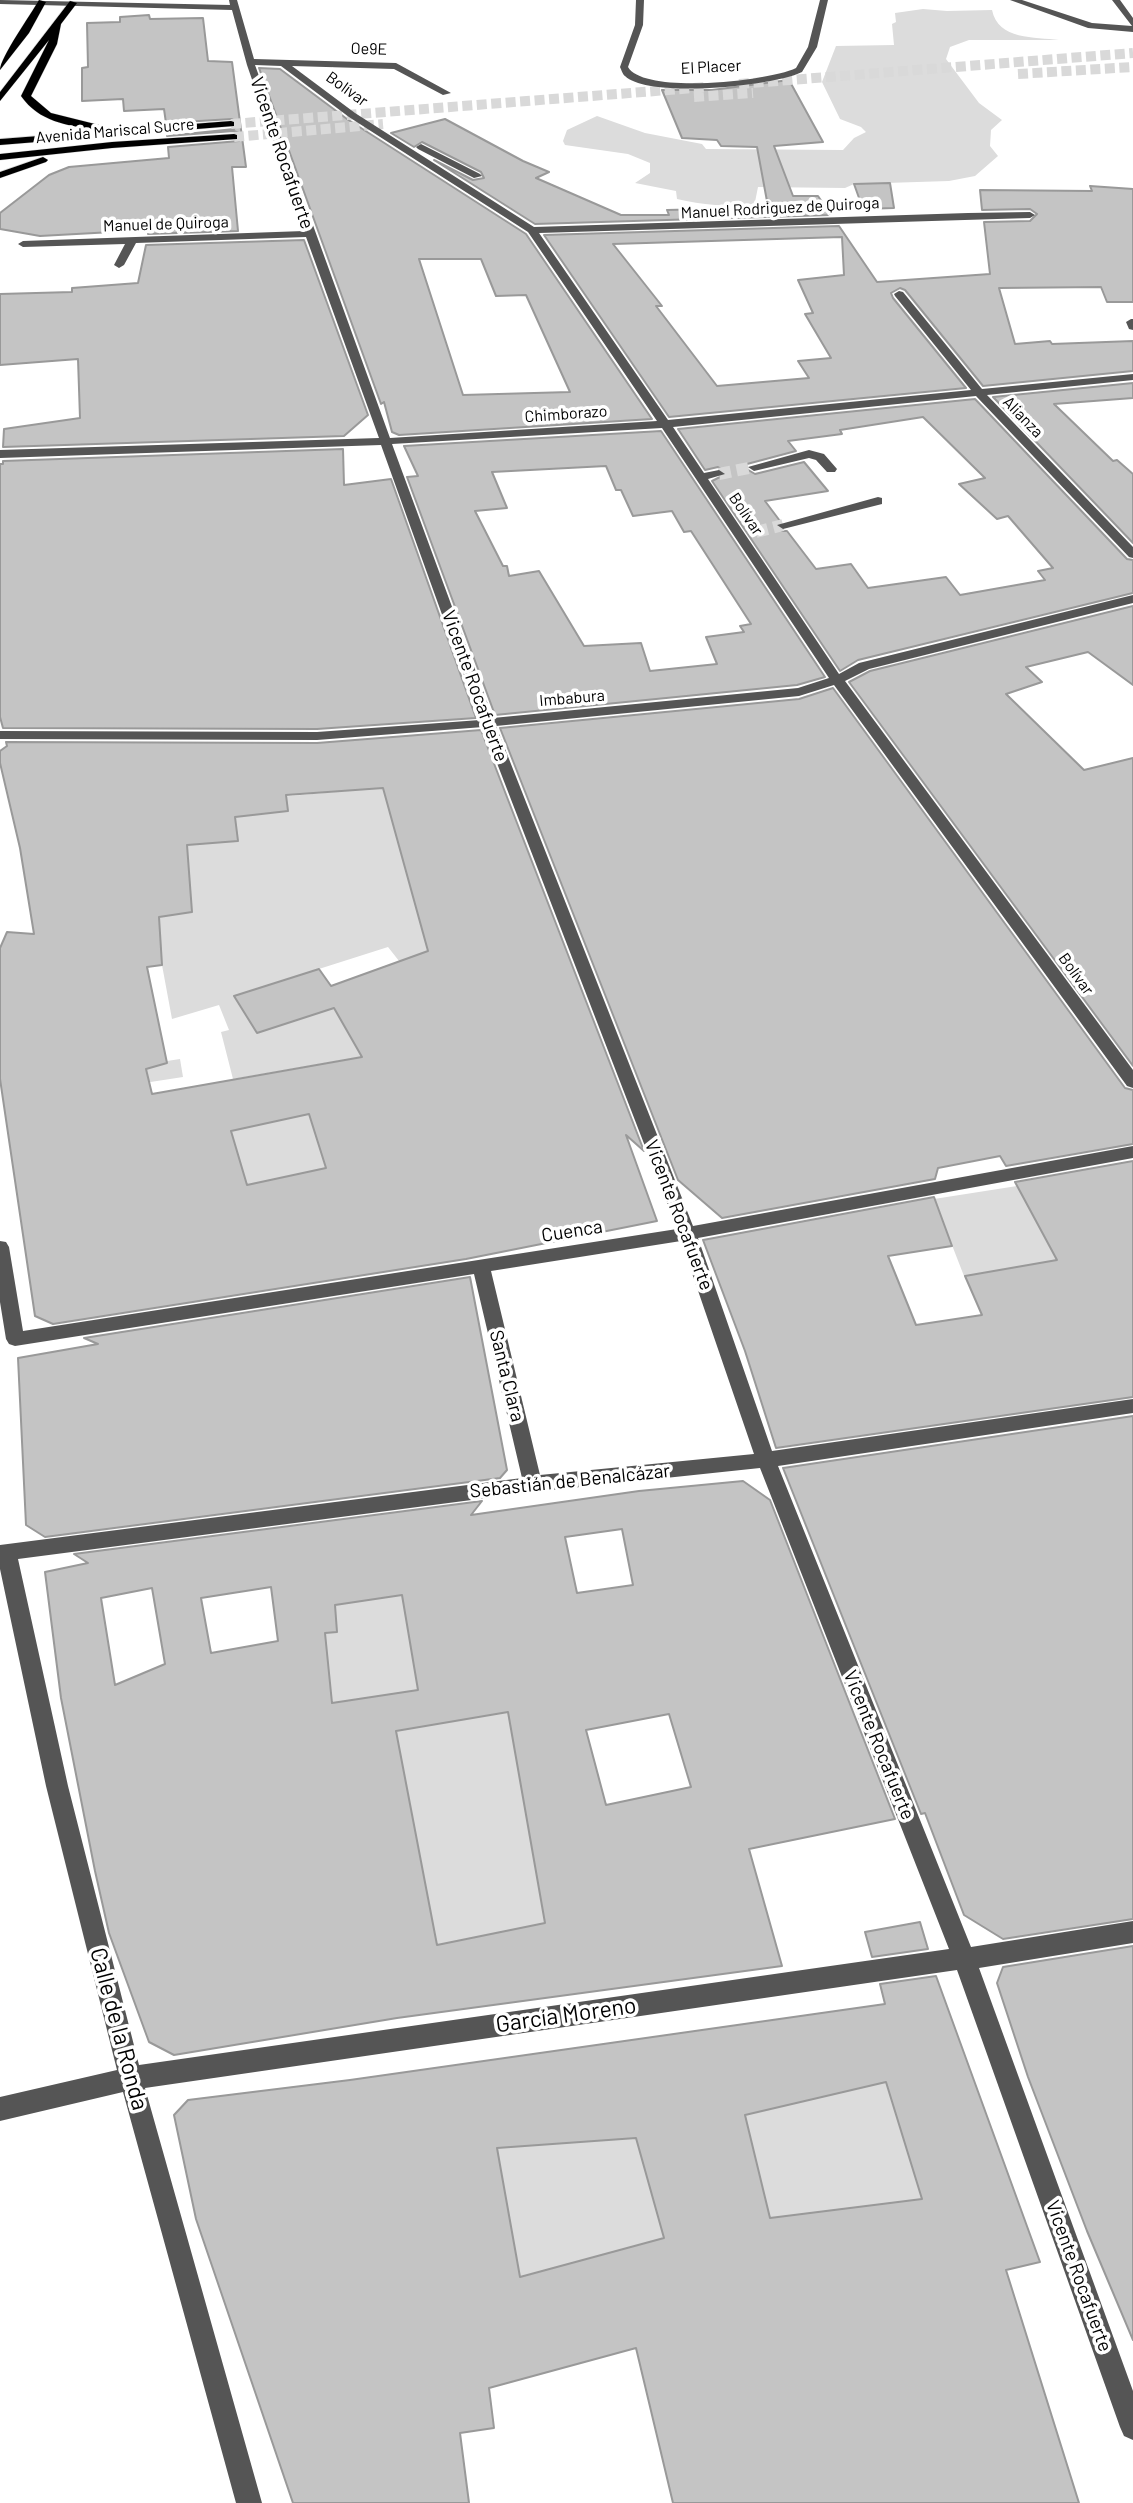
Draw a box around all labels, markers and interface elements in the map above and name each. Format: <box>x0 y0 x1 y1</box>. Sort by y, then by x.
street label: Oe9E <box>350 39 388 59</box>
street label: El Placer <box>680 56 742 78</box>
street label: Bolívar <box>322 67 372 111</box>
street label: Vicente Rocafuerte <box>245 74 319 232</box>
street label: Avenida Mariscal Sucre <box>35 115 195 147</box>
street label: Manuel Rodriguez de Quiroga <box>680 193 880 223</box>
street label: Manuel de Quiroga <box>103 212 229 236</box>
street label: Alianza <box>999 393 1047 441</box>
street label: Chimborazo <box>524 402 608 426</box>
street label: Bolívar <box>725 489 767 539</box>
street label: Vicente Rocafuerte <box>437 607 513 765</box>
street label: Imbabura <box>539 686 605 710</box>
street label: Bolívar <box>1054 949 1098 999</box>
street label: Vicente Rocafuerte <box>640 1137 718 1293</box>
street label: Cuenca <box>540 1215 604 1247</box>
street label: Santa Clara <box>485 1328 529 1424</box>
street label: Sebastián de Benalcázar <box>469 1459 671 1503</box>
street label: Vicente Rocafuerte <box>839 1667 919 1823</box>
street label: Calle de la Ronda <box>84 1945 154 2113</box>
street label: García Moreno <box>494 1991 638 2039</box>
street label: Vicente Rocafuerte <box>1041 2197 1117 2355</box>

